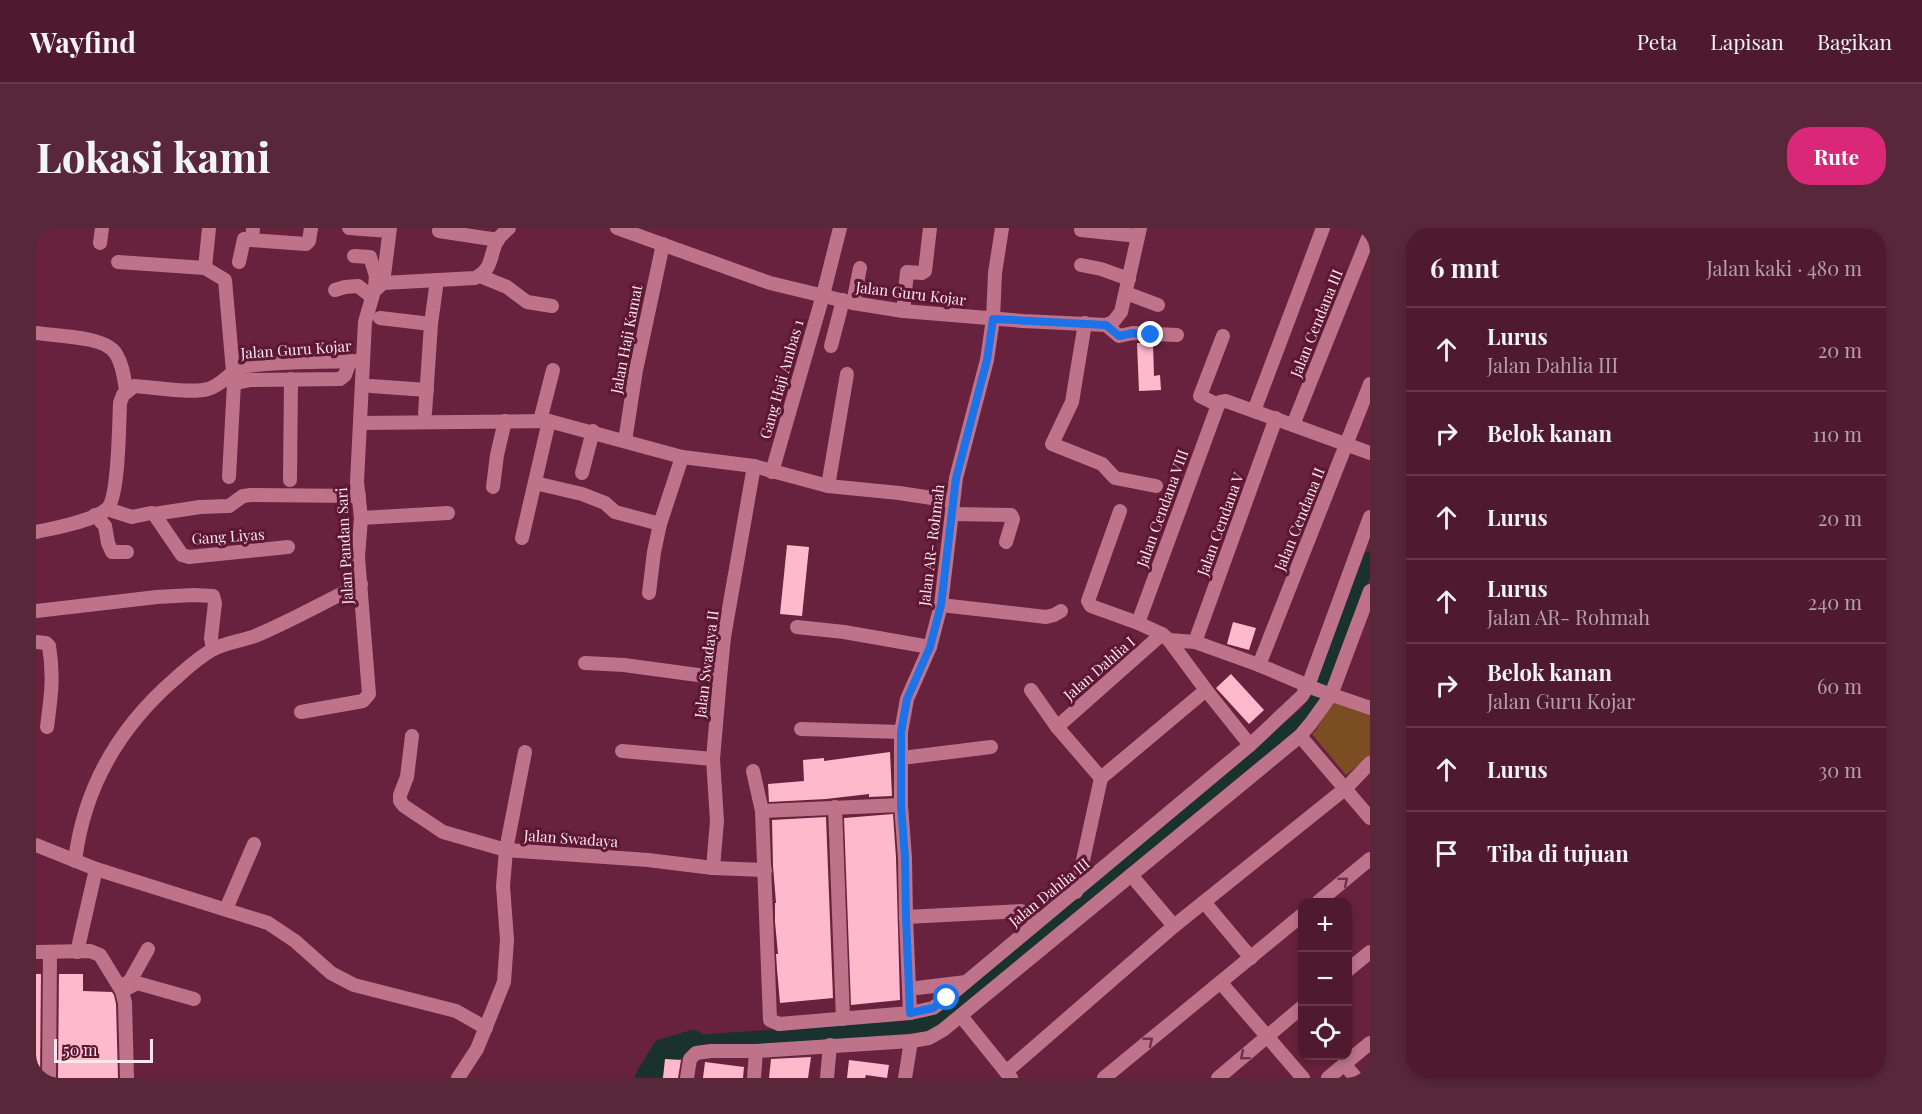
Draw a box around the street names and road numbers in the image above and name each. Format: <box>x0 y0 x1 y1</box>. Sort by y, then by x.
street label: Jalan Cendana III <box>1285 266 1347 381</box>
street label: Jalan Guru Kojar <box>854 276 968 310</box>
street label: Jalan Haji Kamat <box>605 282 647 396</box>
street label: Gang Haji Ambas 1 <box>754 316 808 441</box>
street label: Jalan Guru Kojar <box>239 335 352 363</box>
street label: Jalan Cendana VIII <box>1131 446 1193 570</box>
street label: Jalan Cendana II <box>1269 464 1329 575</box>
street label: Jalan Cendana V <box>1192 469 1248 579</box>
street label: Jalan AR- Rohmah <box>914 483 948 608</box>
street label: Jalan Pandan Sari <box>331 486 357 606</box>
street label: Gang Liyas <box>191 523 265 549</box>
street label: Jalan Swadaya II <box>689 609 723 720</box>
street label: Jalan Dahlia I <box>1058 631 1139 705</box>
street label: Jalan Swadaya <box>522 825 619 851</box>
street label: Jalan Dahlia III <box>1004 853 1094 931</box>

